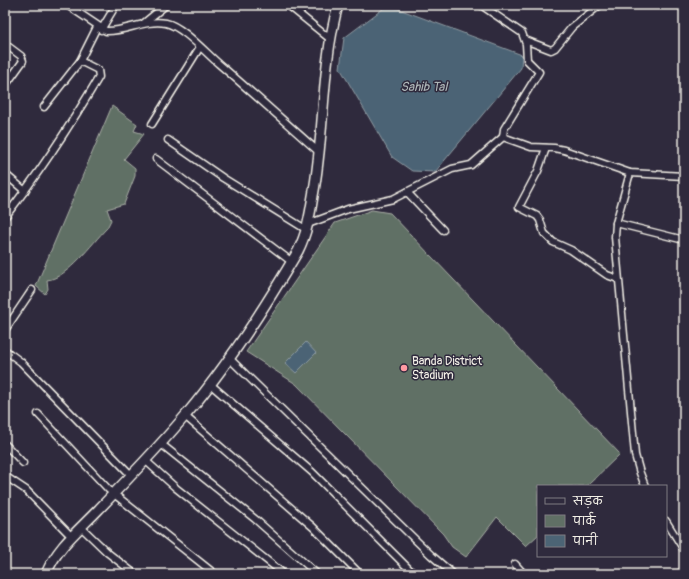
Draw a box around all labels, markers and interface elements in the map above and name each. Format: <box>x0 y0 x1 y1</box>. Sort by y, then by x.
water label: Sahib Tal <box>401 79 449 95</box>
place label: Banda District Stadium <box>412 354 482 383</box>
marker: Banda District Stadium <box>399 363 409 373</box>
legend <box>537 485 667 557</box>
text: सड़क <box>572 494 604 509</box>
text: पार्क <box>572 511 597 529</box>
text: पानी <box>572 532 598 549</box>

